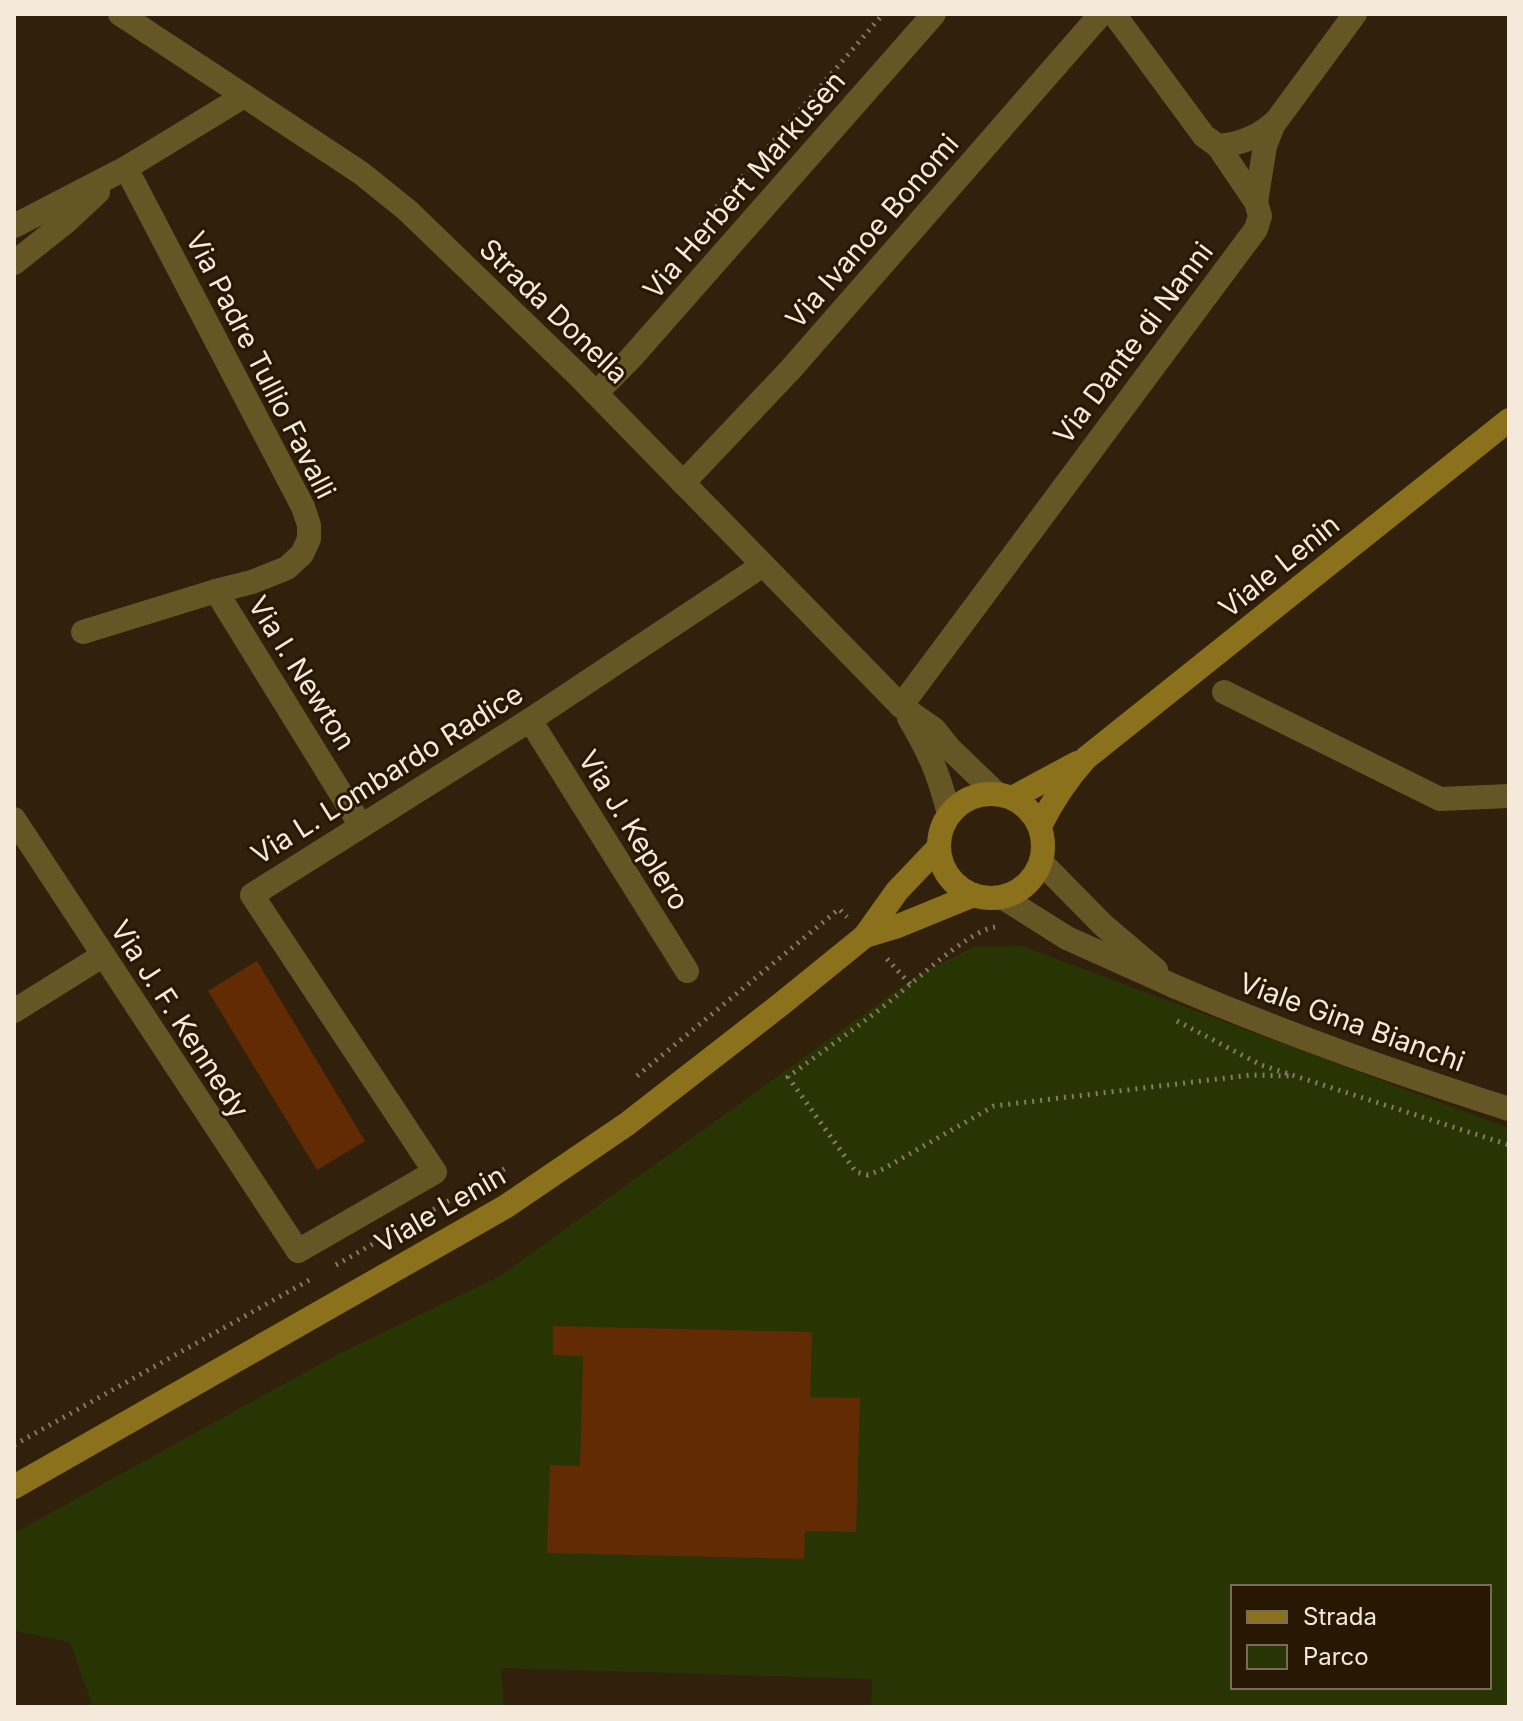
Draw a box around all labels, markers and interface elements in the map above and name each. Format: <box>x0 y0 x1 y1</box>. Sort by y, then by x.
street label: Via Herbert Markusen <box>636 64 852 306</box>
street label: Via Ivanoe Bonomi <box>778 127 966 335</box>
street label: Via Padre Tullio Favalli <box>179 226 343 504</box>
street label: Strada Donella <box>473 232 635 390</box>
street label: Via Dante di Nanni <box>1046 235 1220 451</box>
street label: Viale Lenin <box>1212 507 1346 625</box>
street label: Via I. Newton <box>241 590 363 756</box>
street label: Via L. Lombardo Radice <box>245 677 529 871</box>
street label: Via J. Keplero <box>571 744 697 916</box>
street label: Via J. F. Kennedy <box>103 914 257 1124</box>
street label: Viale Gina Bianchi <box>1235 965 1469 1079</box>
street label: Viale Lenin <box>369 1158 511 1260</box>
legend <box>1231 1585 1491 1689</box>
text: Strada <box>1303 1602 1377 1631</box>
text: Parco <box>1303 1642 1369 1671</box>

